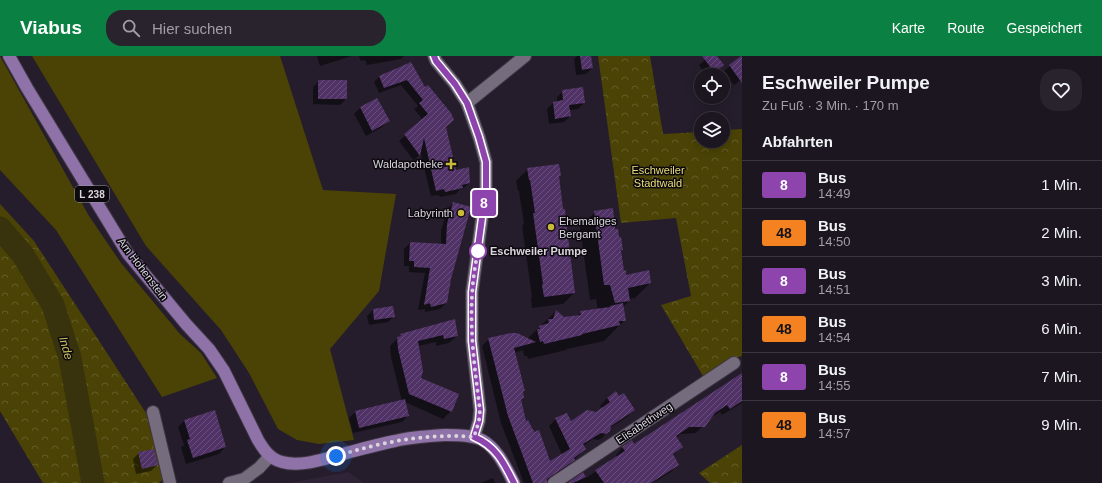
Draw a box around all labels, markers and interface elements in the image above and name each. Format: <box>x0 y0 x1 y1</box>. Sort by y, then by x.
search box <box>106 10 386 46</box>
text: Viabus <box>20 17 82 38</box>
icon: search <box>120 17 142 39</box>
text: Hier suchen <box>152 20 232 37</box>
text: Karte <box>892 20 925 36</box>
text: Route <box>947 20 985 36</box>
text: Gespeichert <box>1007 20 1082 36</box>
map controls <box>694 68 730 148</box>
button: locate <box>694 68 730 104</box>
button: heart <box>1040 69 1082 111</box>
text: Eschweiler Pumpe <box>762 72 930 93</box>
text: Zu Fuß · 3 Min. · 170 m <box>762 98 899 113</box>
button: layers <box>694 112 730 148</box>
text: Abfahrten <box>762 133 833 150</box>
place label: Waldapotheke <box>373 158 443 170</box>
marker: Waldapotheke <box>446 159 456 169</box>
park label: Eschweiler Stadtwald <box>631 164 685 189</box>
text: Bus <box>818 169 846 186</box>
text: 1 Min. <box>1041 176 1082 193</box>
text: 8 <box>780 177 788 193</box>
road number: L 238 <box>75 186 109 202</box>
text: 14:49 <box>818 186 851 201</box>
line badge: 8 <box>471 190 497 216</box>
text: 8 <box>480 195 488 211</box>
place label: Labyrinth <box>408 207 453 219</box>
marker: Labyrinth <box>456 208 466 218</box>
place label: Ehemaliges Bergamt <box>559 215 617 240</box>
text: Bus <box>818 217 846 234</box>
marker: Ehemaliges Bergamt <box>546 222 556 232</box>
text: 2 Min. <box>1041 224 1082 241</box>
text: 48 <box>776 225 792 241</box>
text: 14:50 <box>818 234 851 249</box>
street label: Am Hohenstein <box>116 235 170 303</box>
marker: Eschweiler Pumpe <box>469 242 487 260</box>
place label: Eschweiler Pumpe <box>490 245 587 257</box>
text: Bus <box>818 265 846 282</box>
text: 3 Min. <box>1041 272 1082 289</box>
text: 8 <box>780 273 788 289</box>
text: 14:51 <box>818 282 851 297</box>
text: Bus <box>818 313 846 330</box>
text: 6 Min. <box>1041 320 1082 337</box>
text: 48 <box>776 321 792 337</box>
text: 14:54 <box>818 330 851 345</box>
water label: Inde <box>56 335 76 361</box>
text: Bus <box>818 361 846 378</box>
text: 7 Min. <box>1041 368 1082 385</box>
text: 8 <box>780 369 788 385</box>
text: 14:55 <box>818 378 851 393</box>
street label: Elisabethweg <box>614 400 674 446</box>
text: Bus <box>818 409 846 426</box>
text: 9 Min. <box>1041 416 1082 433</box>
text: 48 <box>776 417 792 433</box>
text: 14:57 <box>818 426 851 441</box>
your location <box>326 446 346 466</box>

